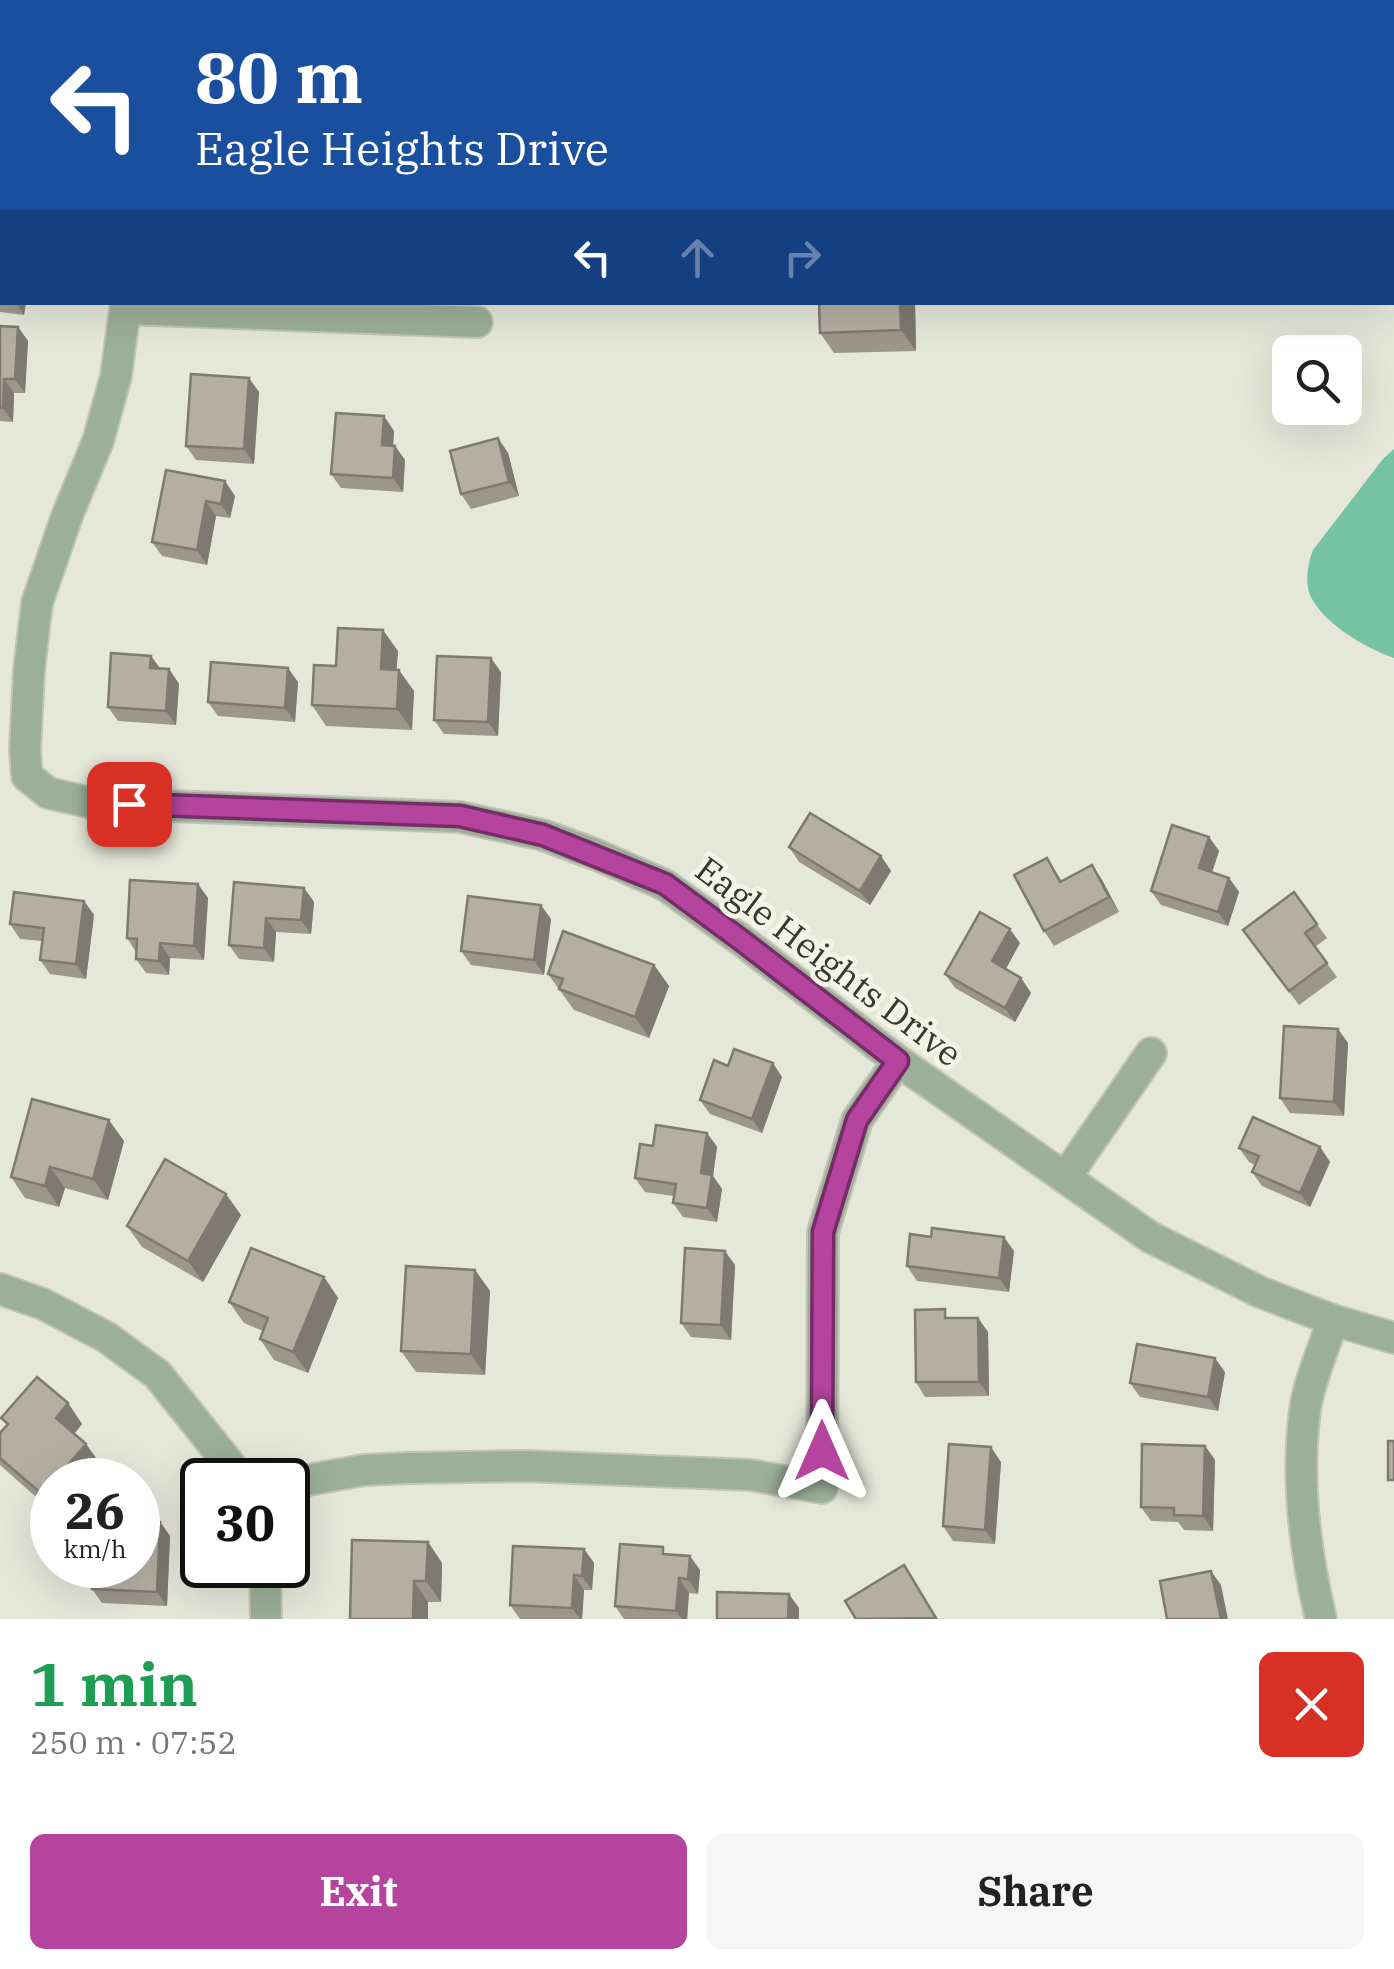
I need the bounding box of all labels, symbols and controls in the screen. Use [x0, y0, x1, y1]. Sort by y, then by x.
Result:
text: 80 m [195, 31, 363, 122]
icon: left [30, 40, 160, 170]
text: Eagle Heights Drive [195, 119, 609, 177]
icon: left [565, 230, 620, 285]
icon: ahead [670, 230, 725, 285]
icon: right [775, 230, 830, 285]
map controls [1272, 335, 1362, 425]
button: search [1272, 335, 1362, 425]
pin [87, 762, 172, 847]
icon: arrive [102, 777, 157, 832]
street label: Eagle Heights Drive [687, 846, 971, 1076]
position arrow [770, 1399, 874, 1503]
speed limit sign: 30 [180, 1458, 310, 1588]
text: 26 [65, 1478, 125, 1543]
text: km/h [63, 1532, 127, 1565]
text: 1 min [30, 1644, 198, 1723]
button: close [1259, 1652, 1364, 1757]
text: 250 m · 07:52 [30, 1721, 237, 1763]
button: Exit [30, 1834, 687, 1949]
button: Share [707, 1834, 1364, 1949]

